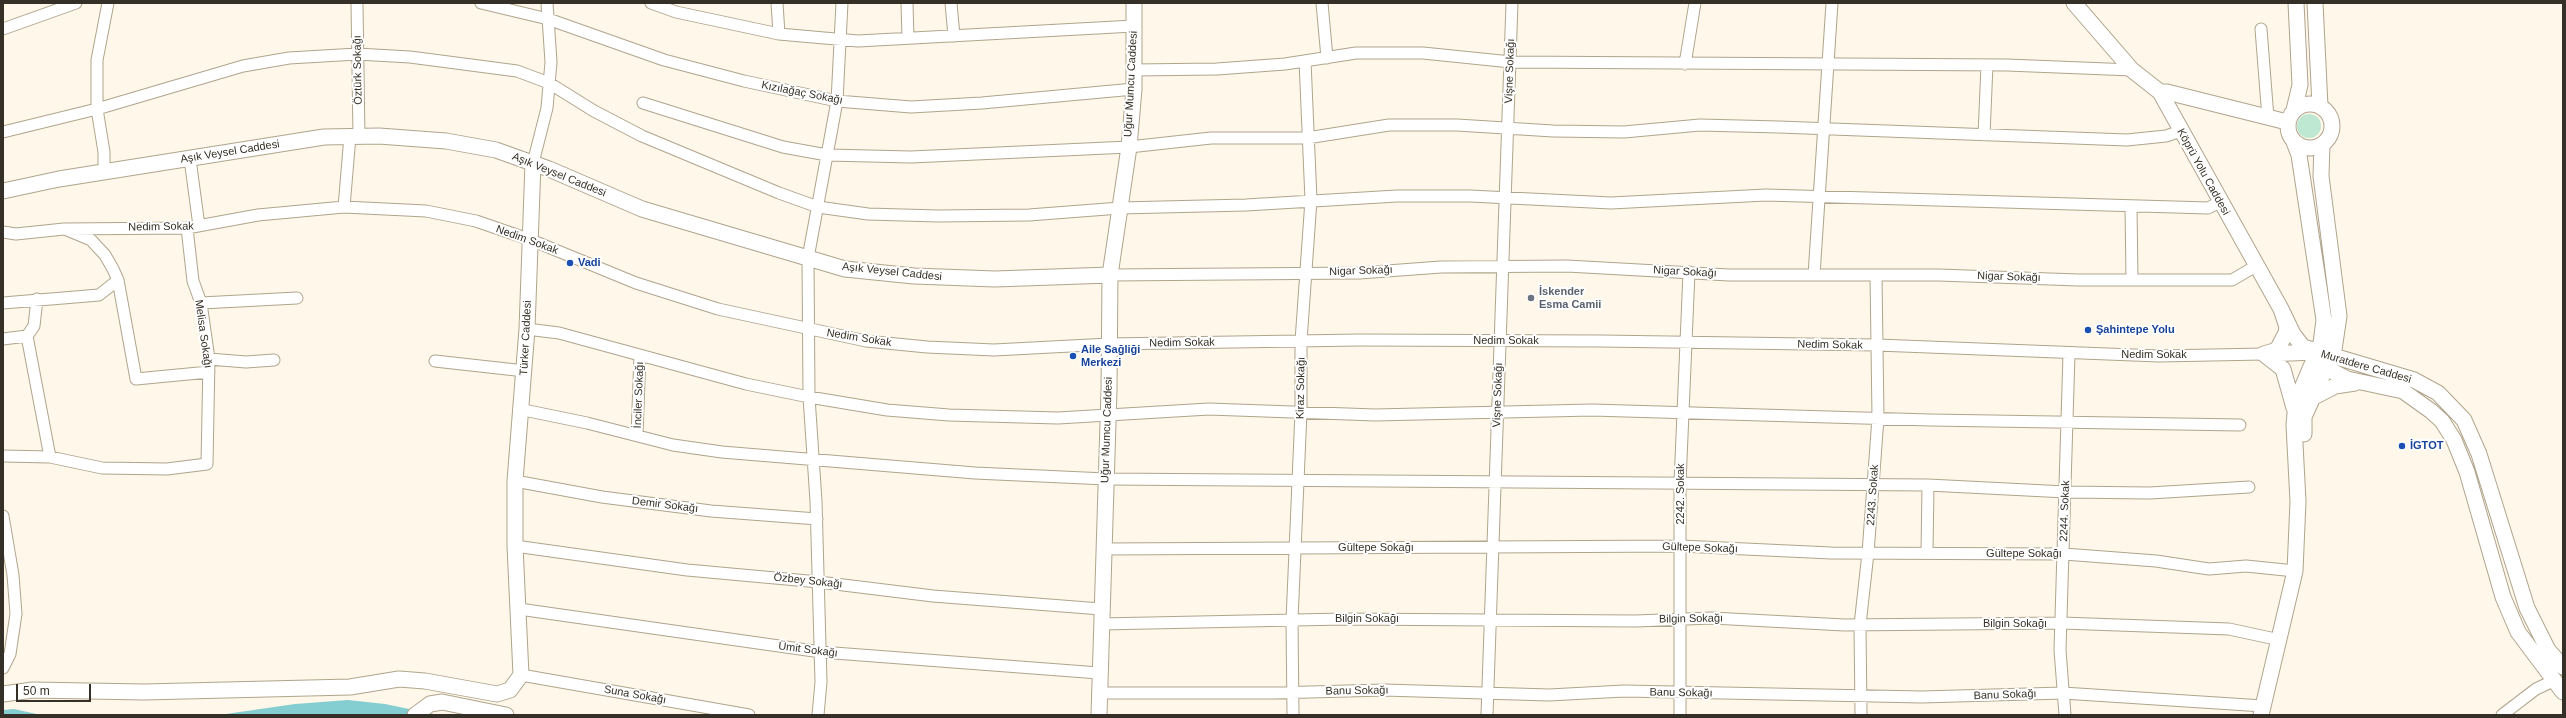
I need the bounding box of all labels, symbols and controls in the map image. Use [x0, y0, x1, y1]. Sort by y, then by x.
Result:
street label: Uğur Mumcu Caddesi [1122, 31, 1140, 137]
street label: Öztürk Sokağı [351, 35, 365, 105]
street label: Vişne Sokağı [1502, 38, 1518, 104]
street label: Kızılağaç Sokağı [760, 79, 844, 107]
street label: Köprü Yolu Caddesi [2174, 126, 2232, 218]
street label: Aşık Veysel Caddesi [179, 138, 281, 166]
street label: Aşık Veysel Caddesi [510, 150, 608, 200]
street label: Nedim Sokak [128, 220, 194, 234]
street label: Nedim Sokak [494, 223, 560, 257]
place label: Vadi [578, 256, 601, 270]
marker: Vadi [565, 258, 575, 268]
street label: Aşık Veysel Caddesi [841, 260, 943, 284]
street label: Nigar Sokağı [1329, 263, 1393, 279]
street label: Nigar Sokağı [1653, 264, 1717, 280]
street label: Nigar Sokağı [1977, 269, 2041, 285]
place label: İskender Esma Camii [1539, 285, 1601, 311]
marker: İskender Esma Camii [1526, 293, 1536, 303]
street label: Melisa Sokağı [192, 299, 214, 369]
street label: Türker Caddesi [517, 300, 535, 376]
place label: Şahintepe Yolu [2096, 323, 2175, 337]
marker: Şahintepe Yolu [2083, 325, 2093, 335]
street label: Nedim Sokak [826, 326, 892, 350]
street label: Nedim Sokak [1473, 334, 1539, 348]
street label: Nedim Sokak [1149, 336, 1215, 350]
street label: Nedim Sokak [1797, 338, 1863, 352]
place label: Aile Sağliği Merkezi [1081, 343, 1140, 369]
street label: Nedim Sokak [2121, 348, 2187, 362]
street label: Muratdere Caddesi [2319, 348, 2413, 386]
marker: Aile Sağliği Merkezi [1068, 351, 1078, 361]
street label: Kiraz Sokağı [1294, 357, 1308, 419]
street label: İnciler Sokağı [631, 361, 647, 429]
street label: Vişne Sokağı [1490, 362, 1506, 428]
street label: Uğur Mumcu Caddesi [1099, 377, 1115, 483]
place label: İGTOT [2410, 439, 2443, 453]
marker: İGTOT [2397, 441, 2407, 451]
street label: 2242. Sokak [1674, 463, 1688, 525]
street label: 2243. Sokak [1864, 464, 1882, 526]
street label: 2244. Sokak [2057, 480, 2073, 542]
street label: Demir Sokağı [631, 494, 699, 516]
street label: Gültepe Sokağı [1662, 540, 1738, 556]
street label: Gültepe Sokağı [1338, 541, 1414, 555]
street label: Gültepe Sokağı [1986, 547, 2062, 561]
street label: Özbey Sokağı [773, 571, 843, 591]
street label: Bilgin Sokağı [1335, 612, 1399, 626]
street label: Bilgin Sokağı [1659, 612, 1723, 626]
street label: Bilgin Sokağı [1983, 617, 2047, 631]
street label: Ümit Sokağı [777, 640, 839, 660]
scale bar [18, 676, 93, 702]
street label: Suna Sokağı [603, 683, 667, 707]
text: 50 m [23, 684, 50, 698]
street label: Banu Sokağı [1325, 684, 1389, 698]
street label: Banu Sokağı [1649, 686, 1713, 700]
street label: Banu Sokağı [1973, 687, 2037, 703]

